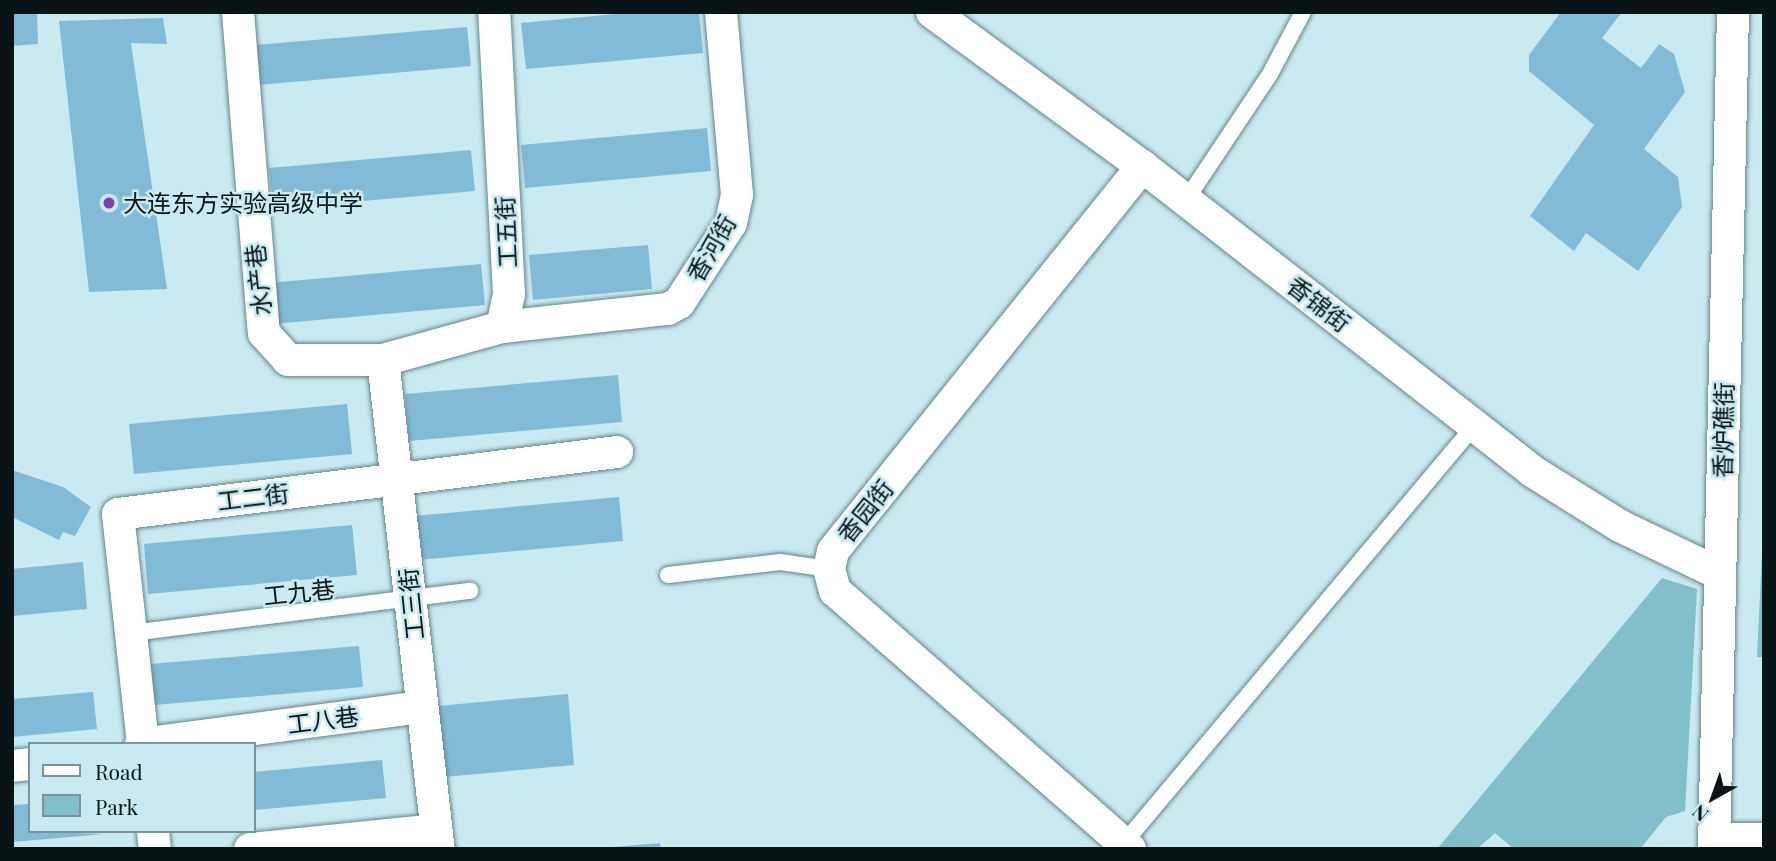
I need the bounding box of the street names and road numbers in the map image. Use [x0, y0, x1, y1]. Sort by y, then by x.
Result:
street label: 工五街 [490, 195, 522, 269]
street label: 香河街 [681, 210, 741, 286]
street label: 水产巷 [240, 243, 276, 317]
street label: 香锦街 [1282, 270, 1356, 338]
street label: 香炉礁街 [1708, 382, 1738, 478]
street label: 香园街 [831, 474, 899, 548]
street label: 工二街 [216, 478, 290, 516]
street label: 工三街 [393, 567, 429, 641]
street label: 工九巷 [262, 574, 336, 610]
street label: 工八巷 [286, 701, 360, 739]

